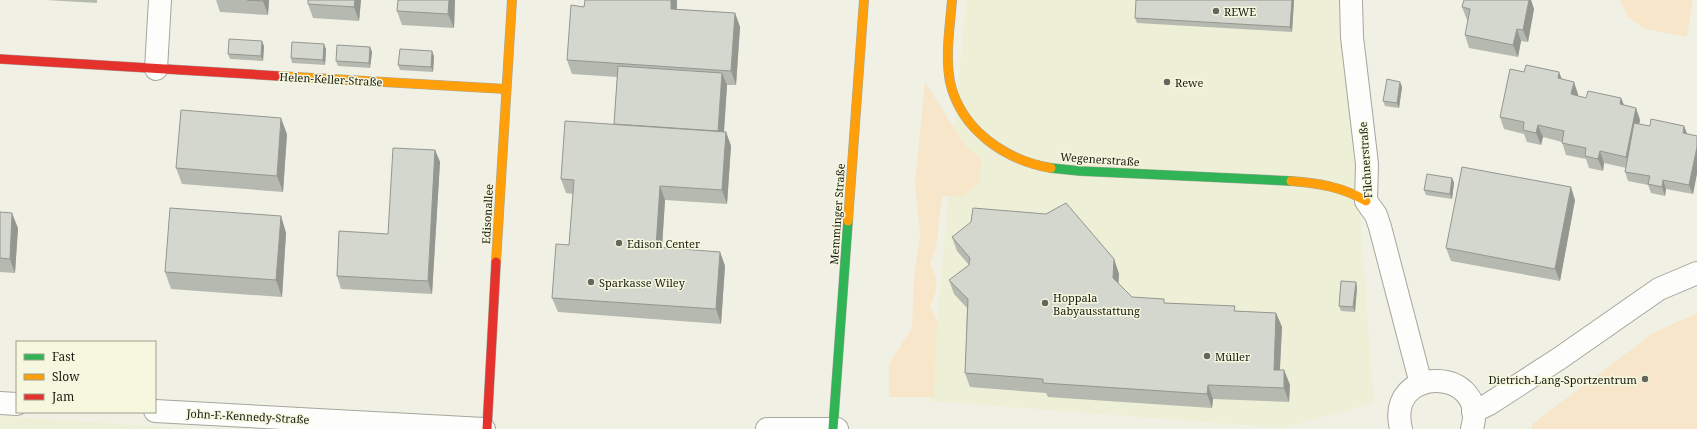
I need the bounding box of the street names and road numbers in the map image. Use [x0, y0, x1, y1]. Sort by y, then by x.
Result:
street label: Helen-Keller-Straße [279, 69, 383, 89]
street label: Filchnerstraße [1355, 121, 1375, 199]
street label: Wegenerstraße [1060, 149, 1140, 169]
street label: Memminger Straße [826, 163, 848, 265]
street label: Edisonallee [478, 183, 496, 245]
street label: John-F.-Kennedy-Straße [185, 405, 310, 427]

